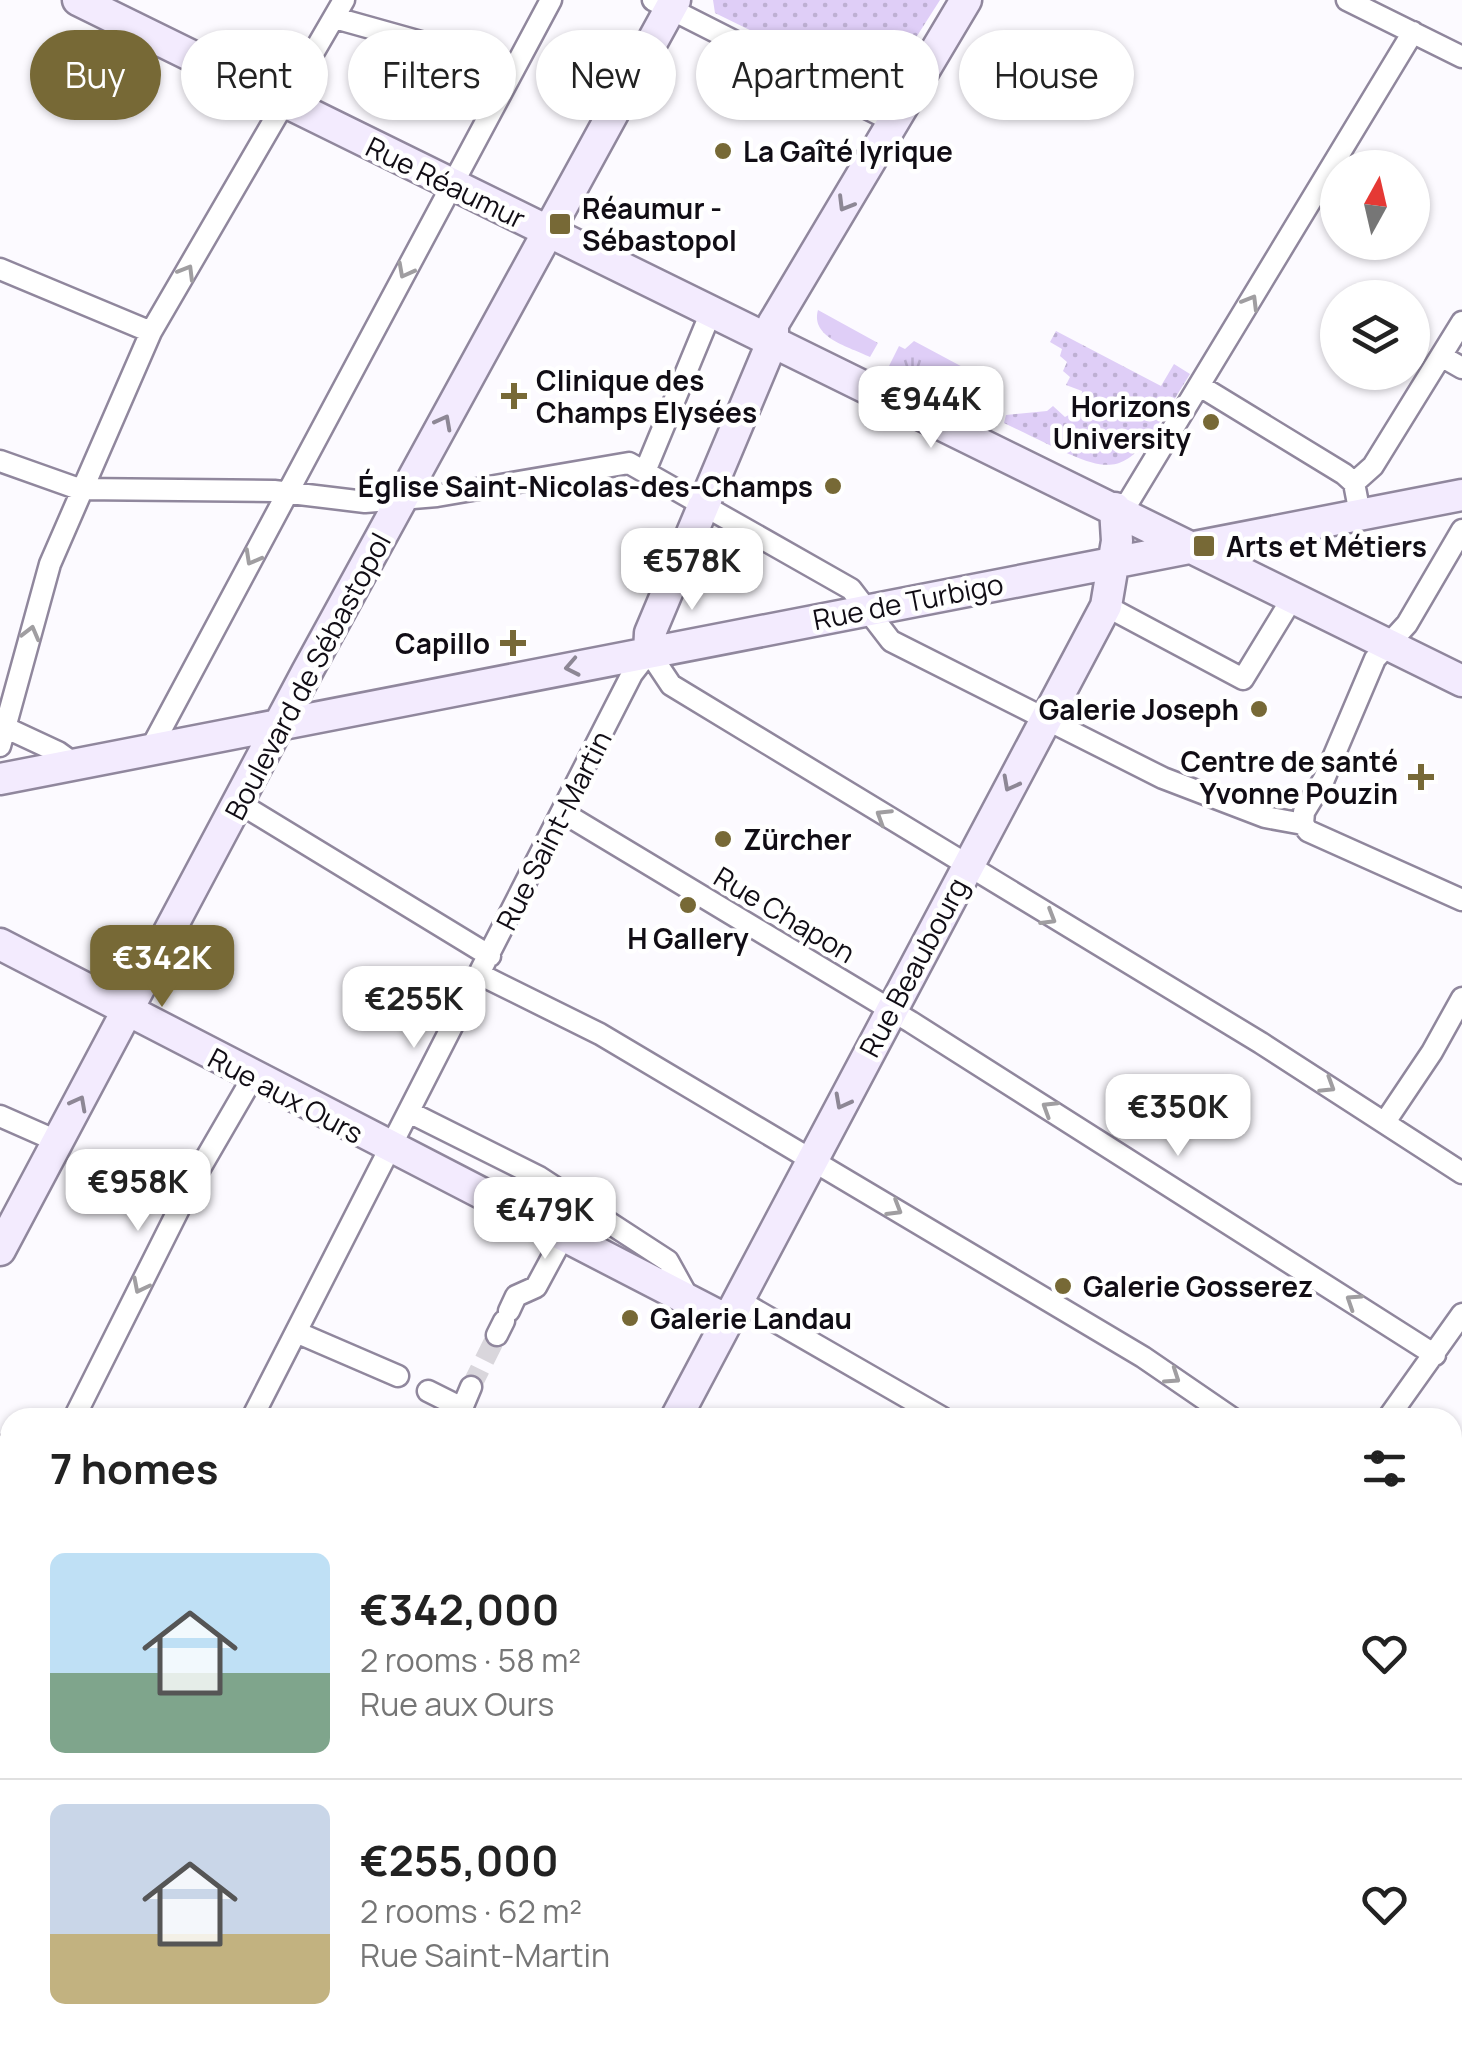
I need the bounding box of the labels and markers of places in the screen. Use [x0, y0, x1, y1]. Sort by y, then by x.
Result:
place label: La Gaîté lyrique [743, 132, 953, 170]
marker: La Gaîté lyrique [712, 140, 734, 162]
place label: Réaumur - Sébastopol [582, 189, 737, 259]
marker: Réaumur - Sébastopol [547, 211, 573, 237]
place label: Clinique des Champs Elysées [536, 361, 757, 431]
pin: €944K [861, 366, 1001, 451]
marker: Clinique des Champs Elysées [501, 383, 527, 409]
place label: Horizons University [1053, 387, 1191, 457]
marker: Horizons University [1200, 411, 1222, 433]
place label: Église Saint-Nicolas-des-Champs [358, 467, 813, 505]
marker: Église Saint-Nicolas-des-Champs [822, 475, 844, 497]
place label: Arts et Métiers [1226, 527, 1427, 565]
pin: €578K [622, 528, 762, 613]
marker: Arts et Métiers [1191, 533, 1217, 559]
place label: Capillo [395, 624, 490, 662]
marker: Capillo [500, 630, 526, 656]
place label: Galerie Joseph [1039, 690, 1239, 728]
marker: Galerie Joseph [1248, 698, 1270, 720]
place label: Centre de santé Yvonne Pouzin [1180, 742, 1398, 812]
marker: Centre de santé Yvonne Pouzin [1408, 764, 1434, 790]
place label: Zürcher [743, 820, 852, 858]
marker: Zürcher [712, 828, 734, 850]
marker: H Gallery [677, 894, 699, 916]
place label: H Gallery [627, 919, 749, 957]
pin: €342K [92, 925, 232, 1010]
pin: €255K [344, 966, 484, 1051]
pin: €350K [1108, 1074, 1248, 1159]
pin: €958K [68, 1149, 208, 1234]
pin: €479K [475, 1177, 615, 1262]
place label: Galerie Gosserez [1083, 1267, 1313, 1305]
marker: Galerie Gosserez [1052, 1275, 1074, 1297]
place label: Galerie Landau [650, 1299, 852, 1337]
marker: Galerie Landau [619, 1307, 641, 1329]

